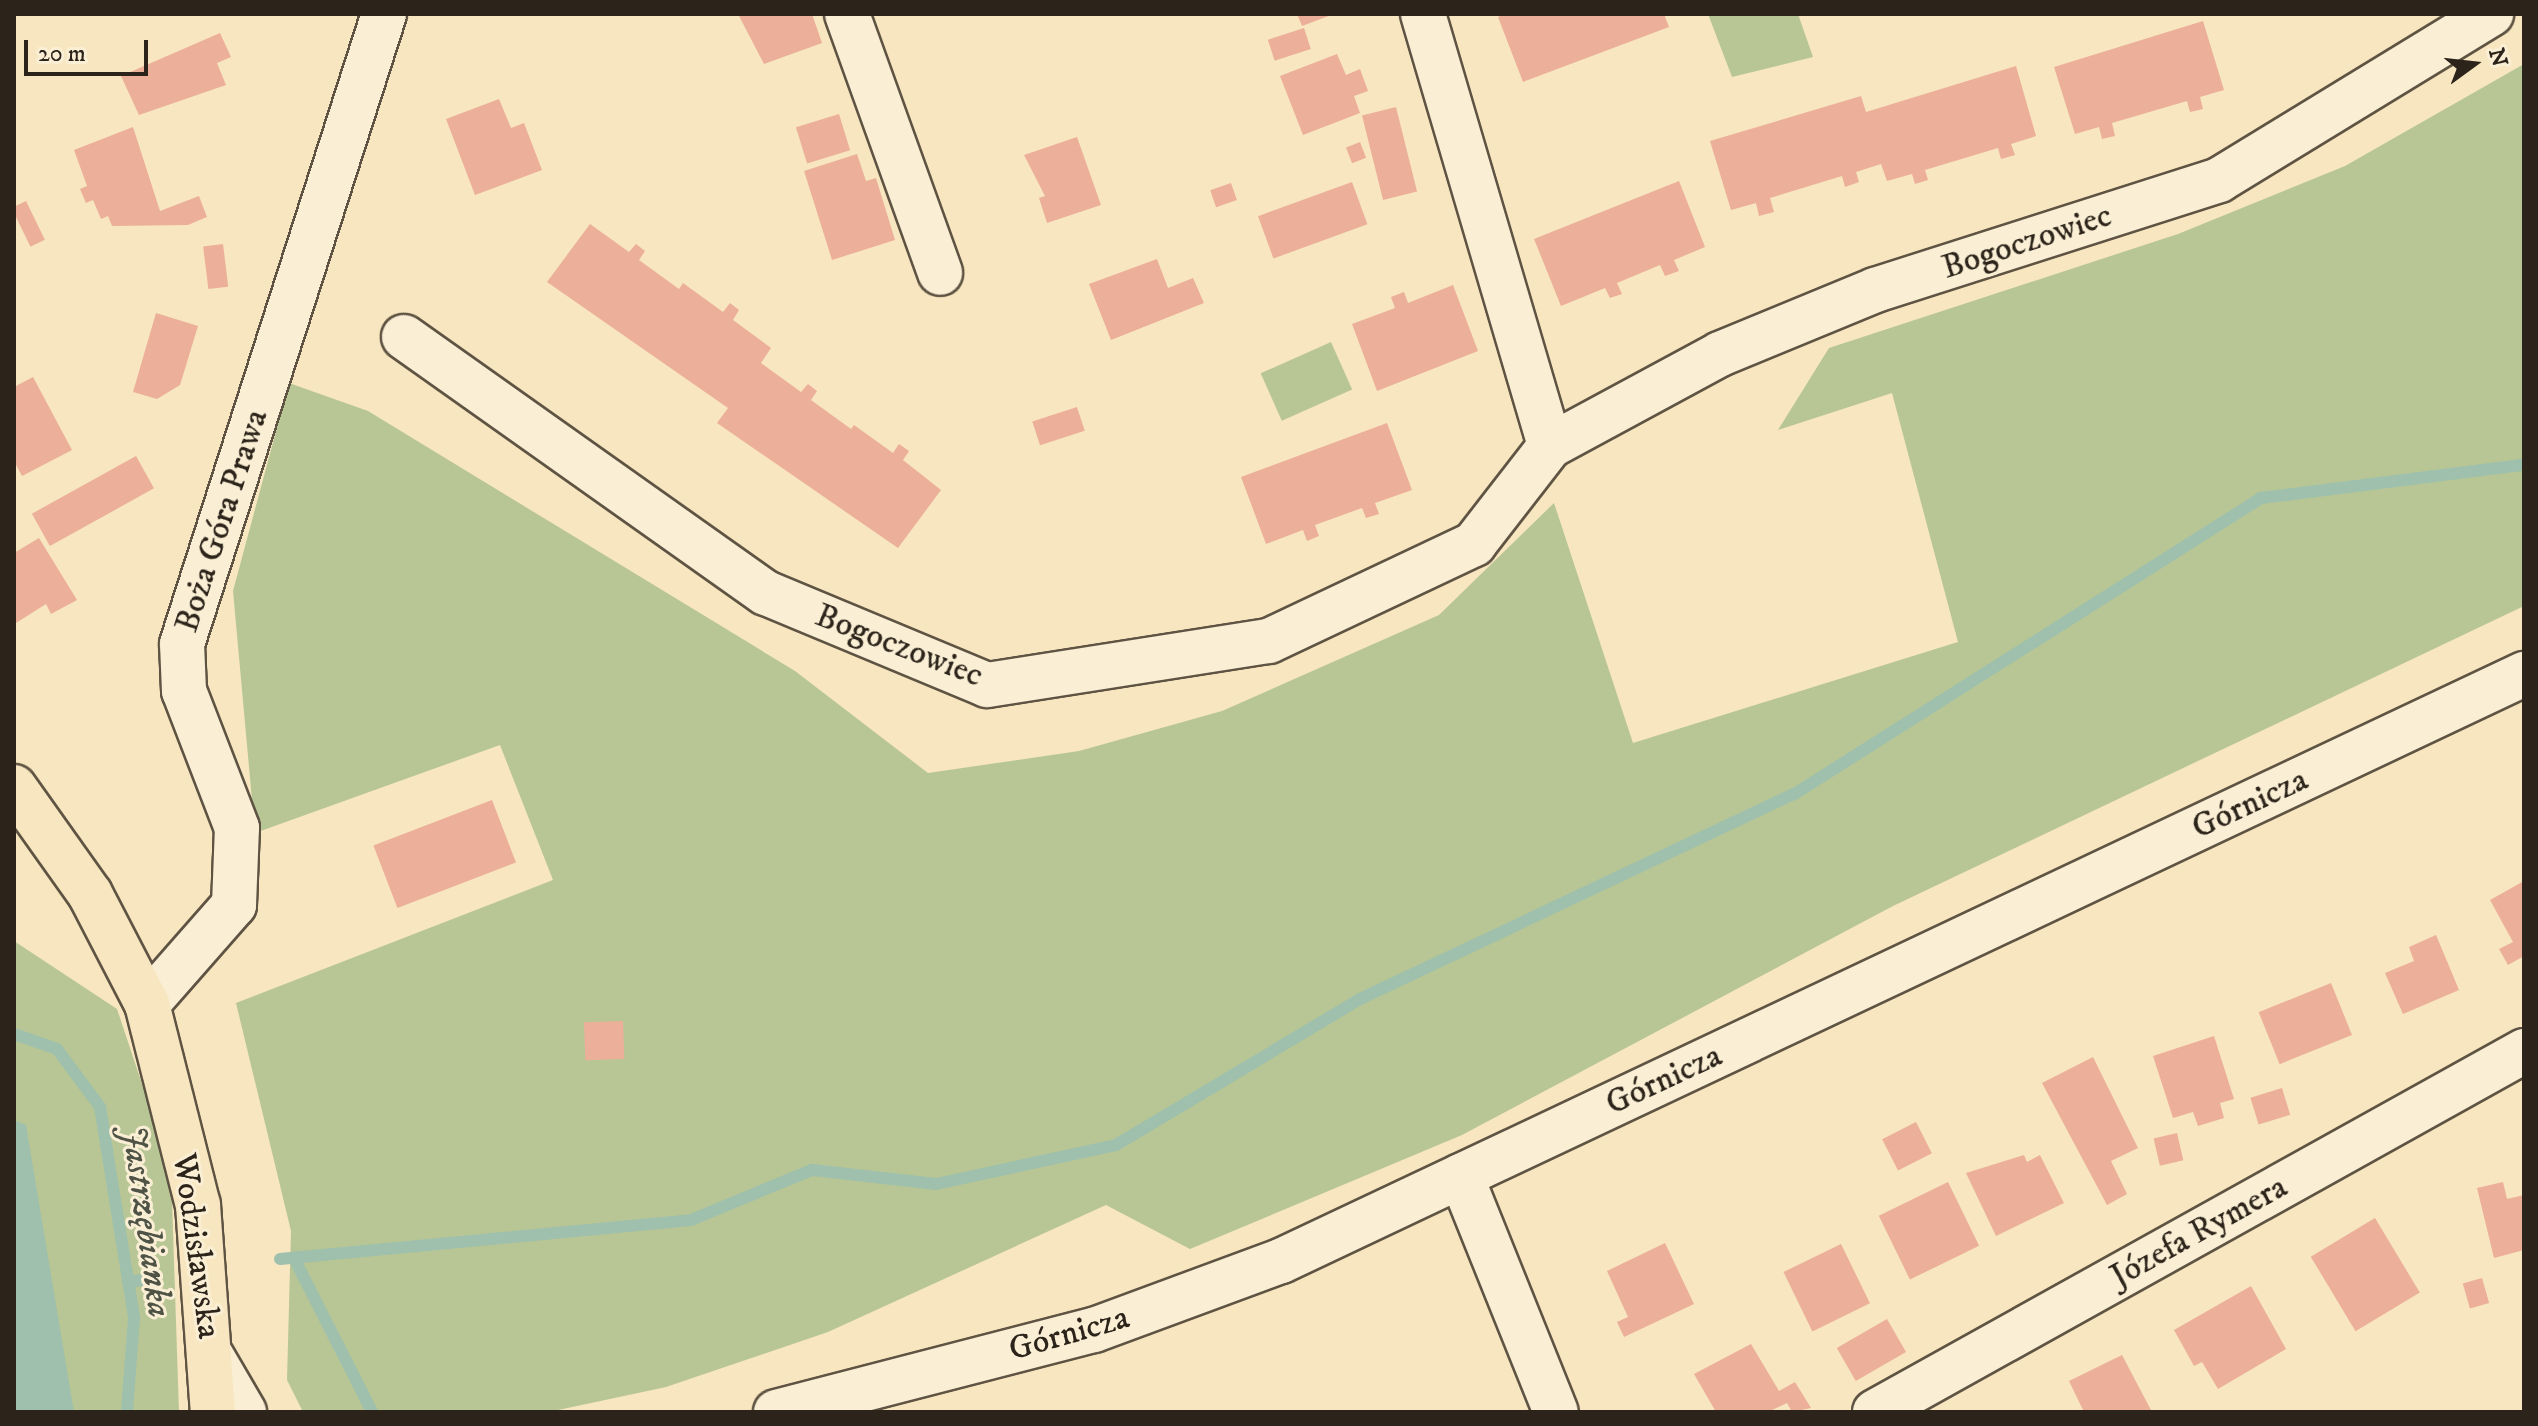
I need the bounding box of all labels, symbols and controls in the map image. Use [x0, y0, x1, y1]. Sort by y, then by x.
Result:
scale bar [28, 24, 152, 74]
north arrow [2434, 24, 2514, 104]
text: 20 m [38, 39, 86, 69]
text: N [2482, 45, 2513, 70]
street label: Bogoczowiec [1937, 195, 2117, 289]
street label: Boża Góra Prawa [167, 404, 277, 638]
street label: Bogoczowiec [809, 595, 989, 697]
street label: Górnicza [2186, 759, 2314, 849]
street label: Górnicza [1600, 1035, 1728, 1125]
water label: Jastrzębianka [111, 1122, 181, 1320]
street label: Wodzisławska [163, 1151, 229, 1341]
street label: Józefa Rymera [2104, 1167, 2294, 1297]
street label: Górnicza [1004, 1297, 1134, 1371]

